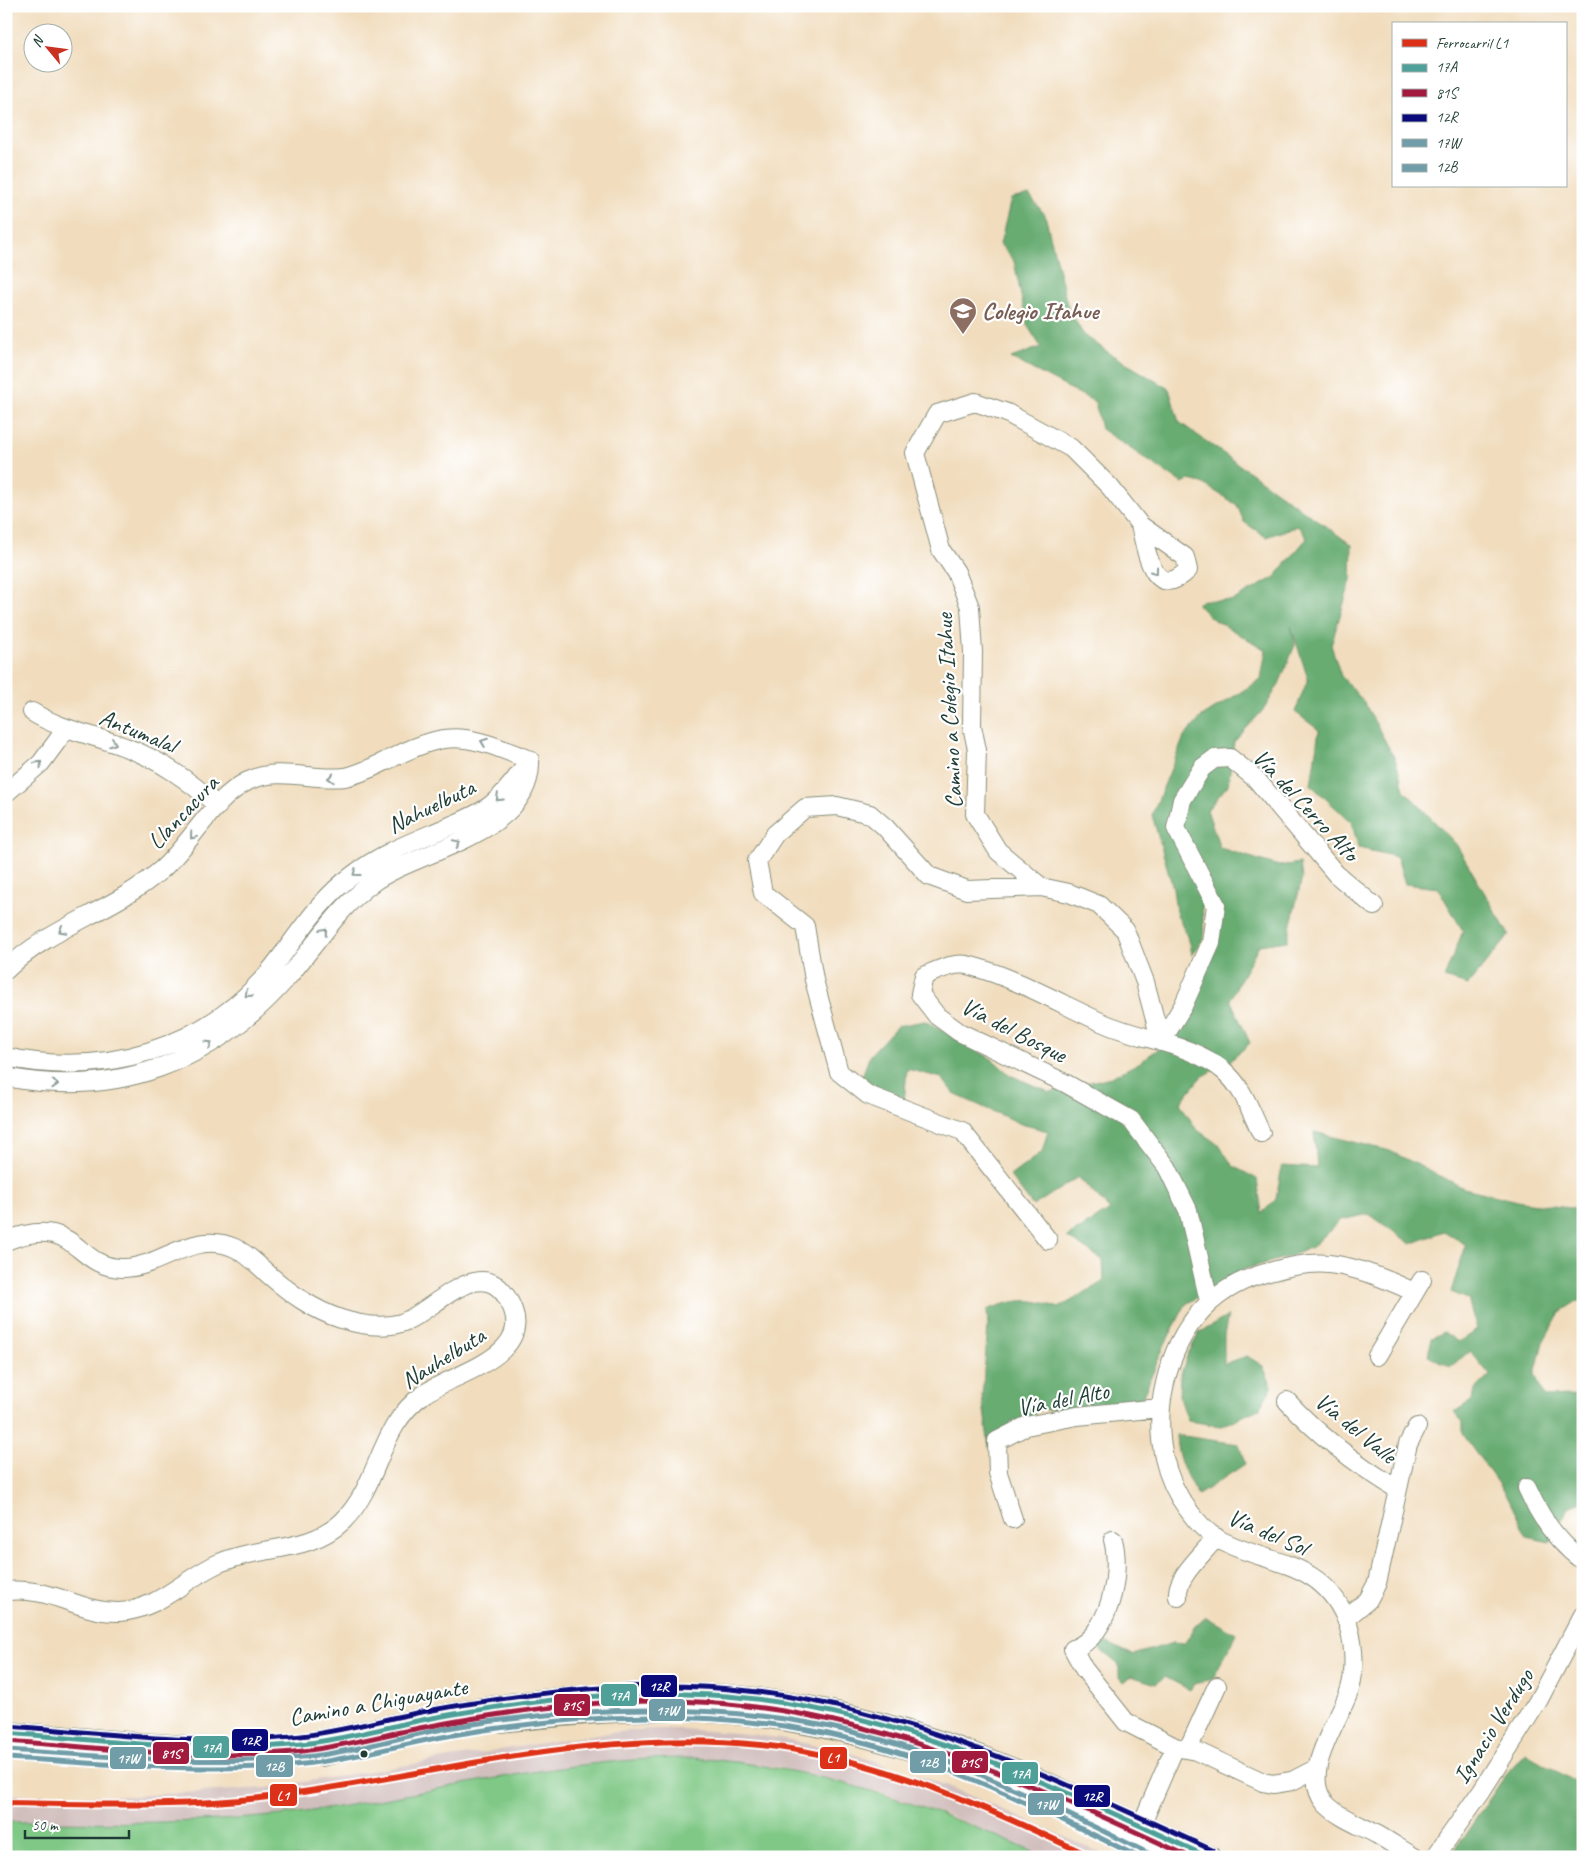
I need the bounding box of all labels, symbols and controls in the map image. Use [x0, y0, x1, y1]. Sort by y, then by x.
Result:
north arrow [22, 22, 72, 72]
legend [1392, 22, 1566, 188]
text: N [28, 32, 48, 50]
text: Ferrocarril L1 [1436, 34, 1509, 53]
text: 17A [1436, 58, 1459, 77]
text: 81S [1436, 84, 1460, 103]
text: 12R [1436, 108, 1460, 127]
text: 17W [1436, 134, 1464, 153]
text: 12B [1436, 158, 1459, 177]
school or university icon: Colegio Itahue [948, 296, 978, 335]
place label: Colegio Itahue [982, 296, 1100, 326]
one-way arrow [1149, 565, 1158, 575]
street label: Camino a Colegio Itahue [929, 611, 969, 809]
street label: Antumalal [95, 702, 185, 761]
one-way arrow [108, 737, 117, 747]
one-way arrow [480, 738, 489, 749]
street label: Vía del Cerro Alto [1246, 743, 1367, 869]
one-way arrow [33, 761, 42, 770]
street label: Llancacura [141, 767, 226, 855]
street label: Nahuelbuta [382, 771, 481, 840]
one-way arrow [326, 772, 334, 783]
one-way arrow [495, 792, 504, 801]
one-way arrow [190, 830, 198, 839]
one-way arrow [452, 839, 461, 849]
one-way arrow [352, 867, 361, 876]
one-way arrow [58, 924, 67, 934]
one-way arrow [318, 927, 327, 936]
one-way arrow [245, 988, 254, 997]
street label: Vía del Bosque [956, 991, 1074, 1070]
one-way arrow [204, 1041, 213, 1051]
one-way arrow [51, 1078, 59, 1089]
street label: Nauhelbuta [395, 1320, 492, 1396]
street label: Vía del Alto [1015, 1375, 1113, 1423]
street label: Vía del Valle [1309, 1386, 1405, 1471]
street label: Vía del Sol [1224, 1502, 1316, 1564]
street label: Ignacio Verdugo [1446, 1662, 1541, 1789]
street label: Camino a Chiguayante [287, 1671, 471, 1732]
line badge: 12R [640, 1674, 678, 1698]
text: 12R [649, 1678, 671, 1695]
line badge: 17A [600, 1683, 638, 1707]
text: 17A [609, 1687, 630, 1704]
line badge: 81S [553, 1693, 591, 1717]
text: 81S [562, 1697, 585, 1714]
line badge: 17W [648, 1698, 686, 1722]
text: 17W [656, 1702, 681, 1719]
line badge: 12R [231, 1728, 269, 1752]
text: 12R [240, 1732, 262, 1749]
line badge: 17A [192, 1735, 230, 1759]
text: 17A [201, 1739, 222, 1756]
line badge: 81S [152, 1741, 190, 1765]
text: 81S [161, 1745, 184, 1762]
line badge: 17W [109, 1746, 147, 1770]
line badge: L1 [819, 1746, 848, 1770]
unlabelled marker [359, 1749, 369, 1759]
text: L1 [827, 1749, 841, 1766]
text: 17W [117, 1750, 142, 1767]
line badge: 12B [909, 1750, 947, 1774]
line badge: 81S [951, 1750, 989, 1774]
line badge: 12B [255, 1754, 294, 1778]
text: 12B [918, 1754, 940, 1771]
text: 81S [960, 1754, 983, 1771]
text: 12B [264, 1758, 286, 1775]
line badge: 17A [1001, 1761, 1039, 1785]
text: 17A [1010, 1765, 1031, 1782]
line badge: L1 [269, 1783, 298, 1807]
line badge: 12R [1073, 1784, 1111, 1808]
text: L1 [277, 1787, 291, 1804]
text: 12R [1082, 1788, 1104, 1805]
line badge: 17W [1027, 1792, 1065, 1816]
text: 17W [1035, 1796, 1060, 1813]
scale bar [25, 1808, 129, 1840]
text: 50 m [32, 1816, 59, 1835]

